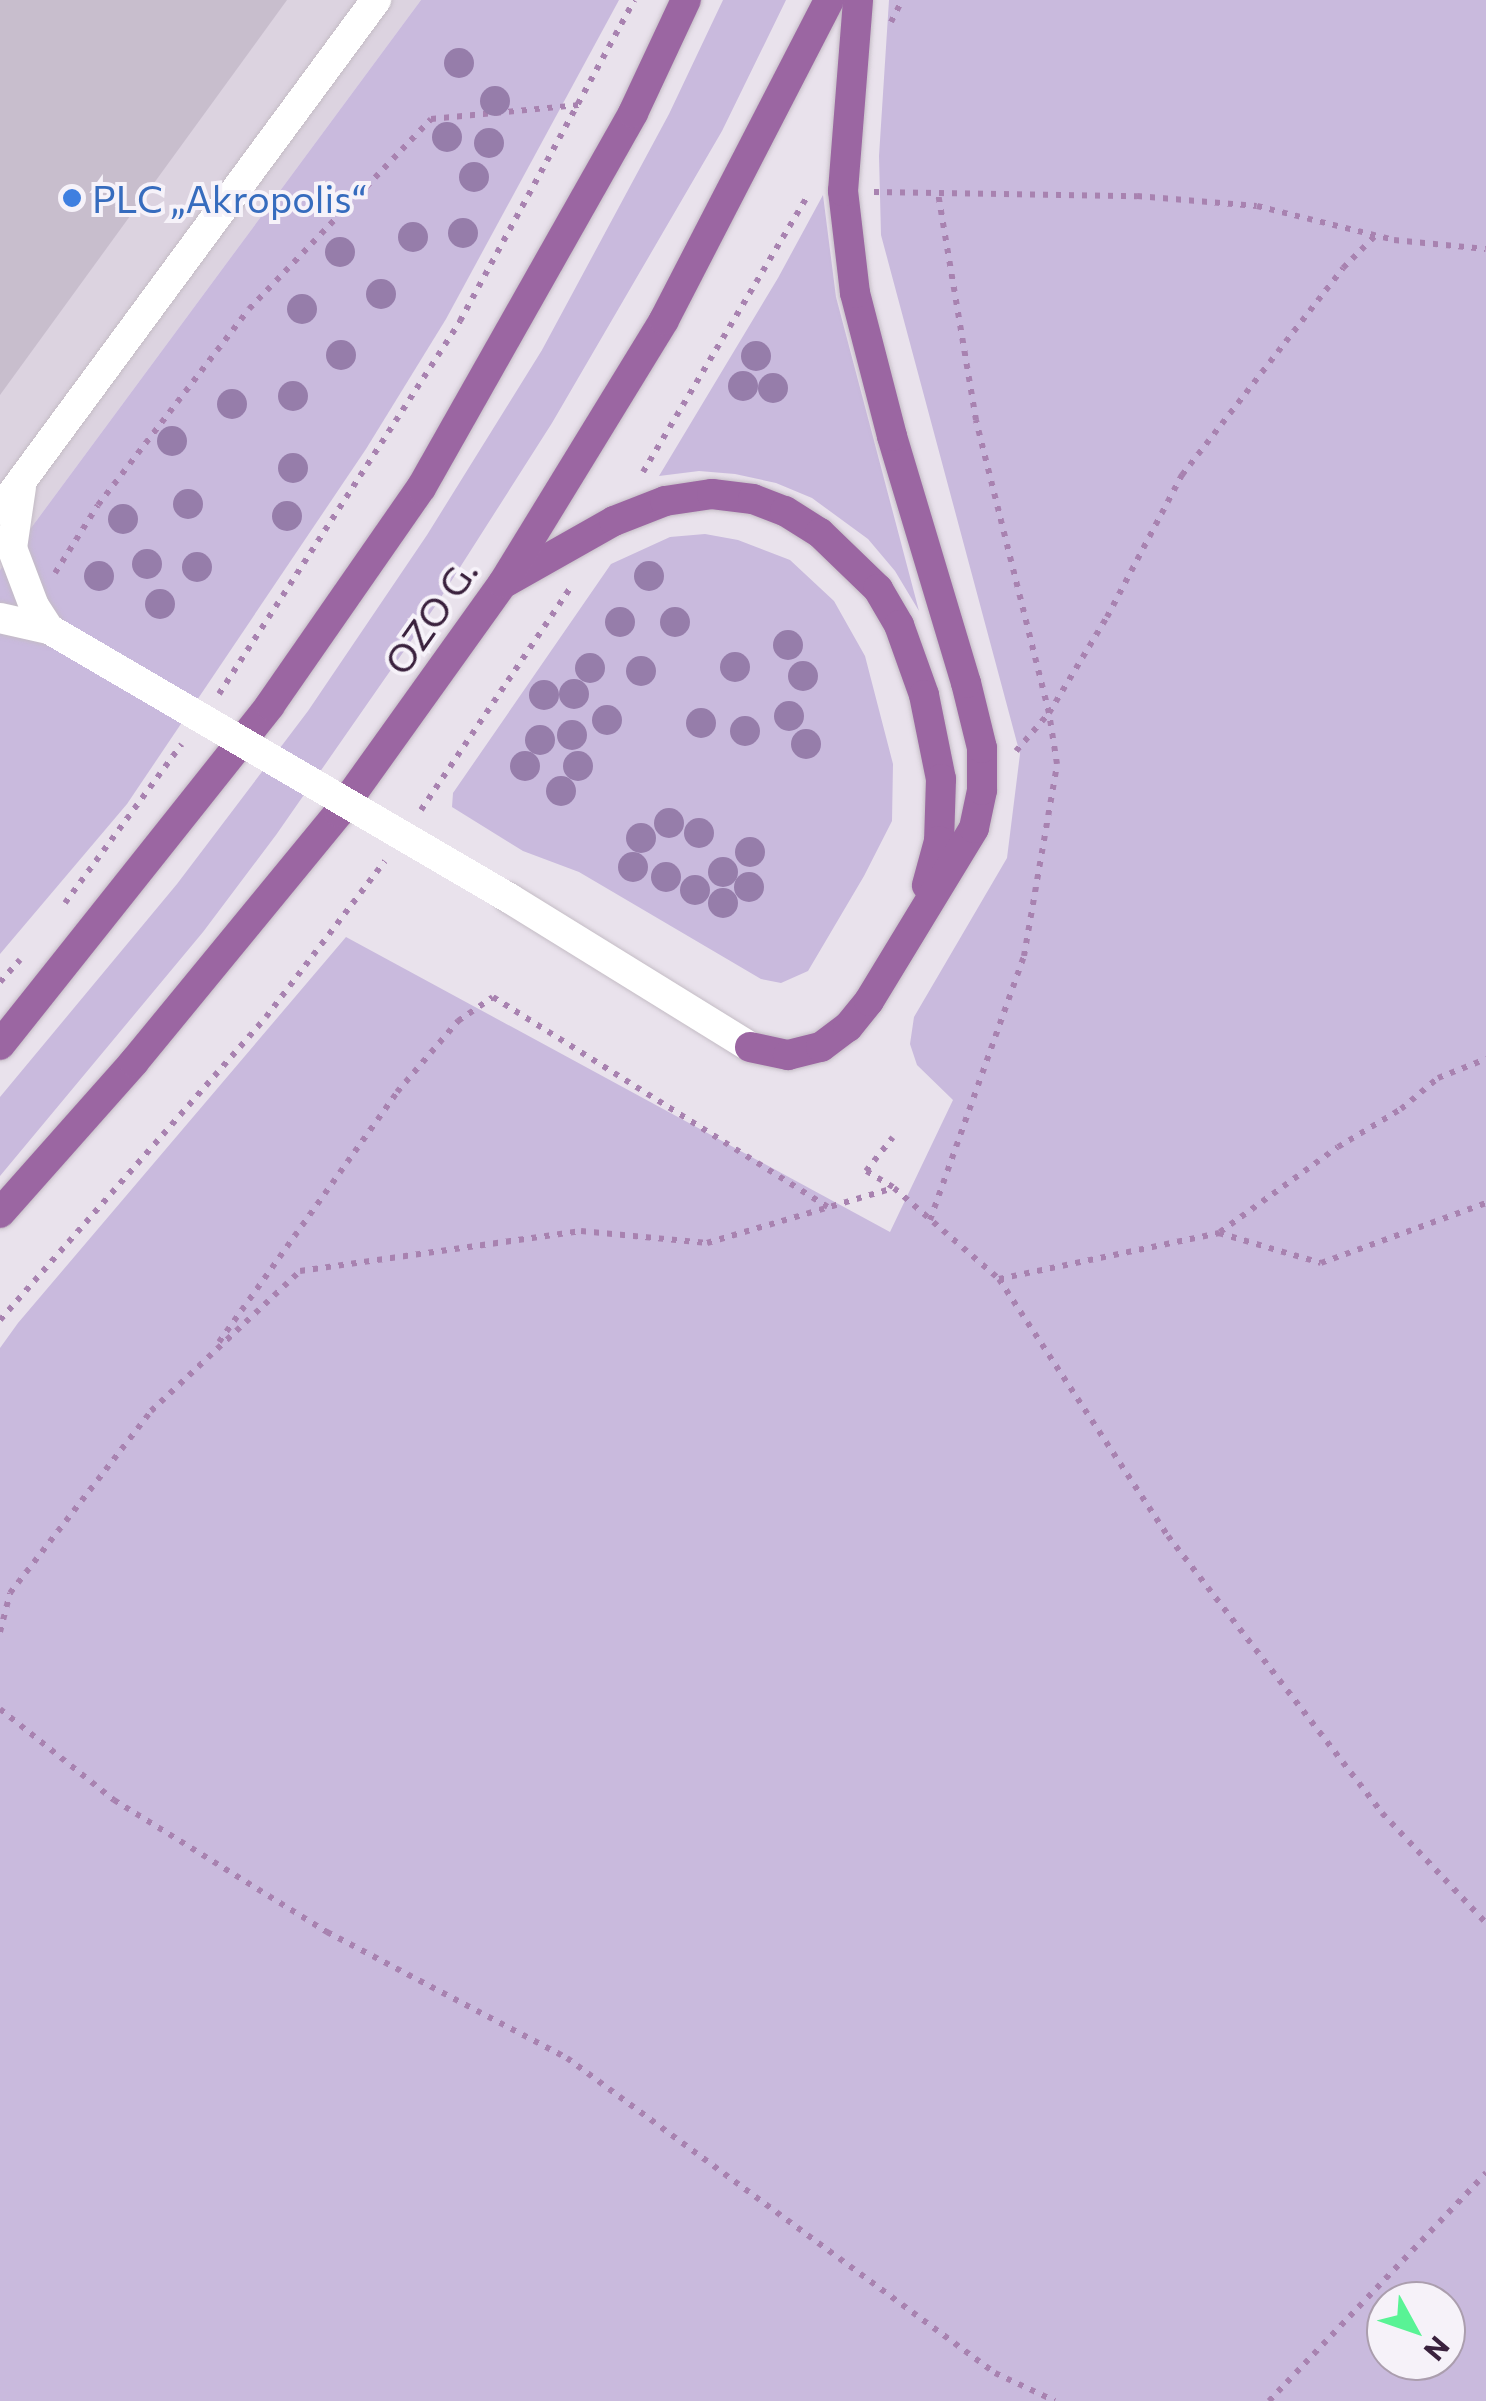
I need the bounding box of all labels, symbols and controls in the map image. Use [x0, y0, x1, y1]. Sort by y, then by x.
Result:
place label: PLC „Akropolis“ [92, 175, 367, 221]
marker: PLC „Akropolis“ [61, 187, 83, 209]
street label: OZO G. [374, 549, 486, 683]
north arrow [1366, 2281, 1466, 2381]
text: N [1418, 2330, 1457, 2368]

